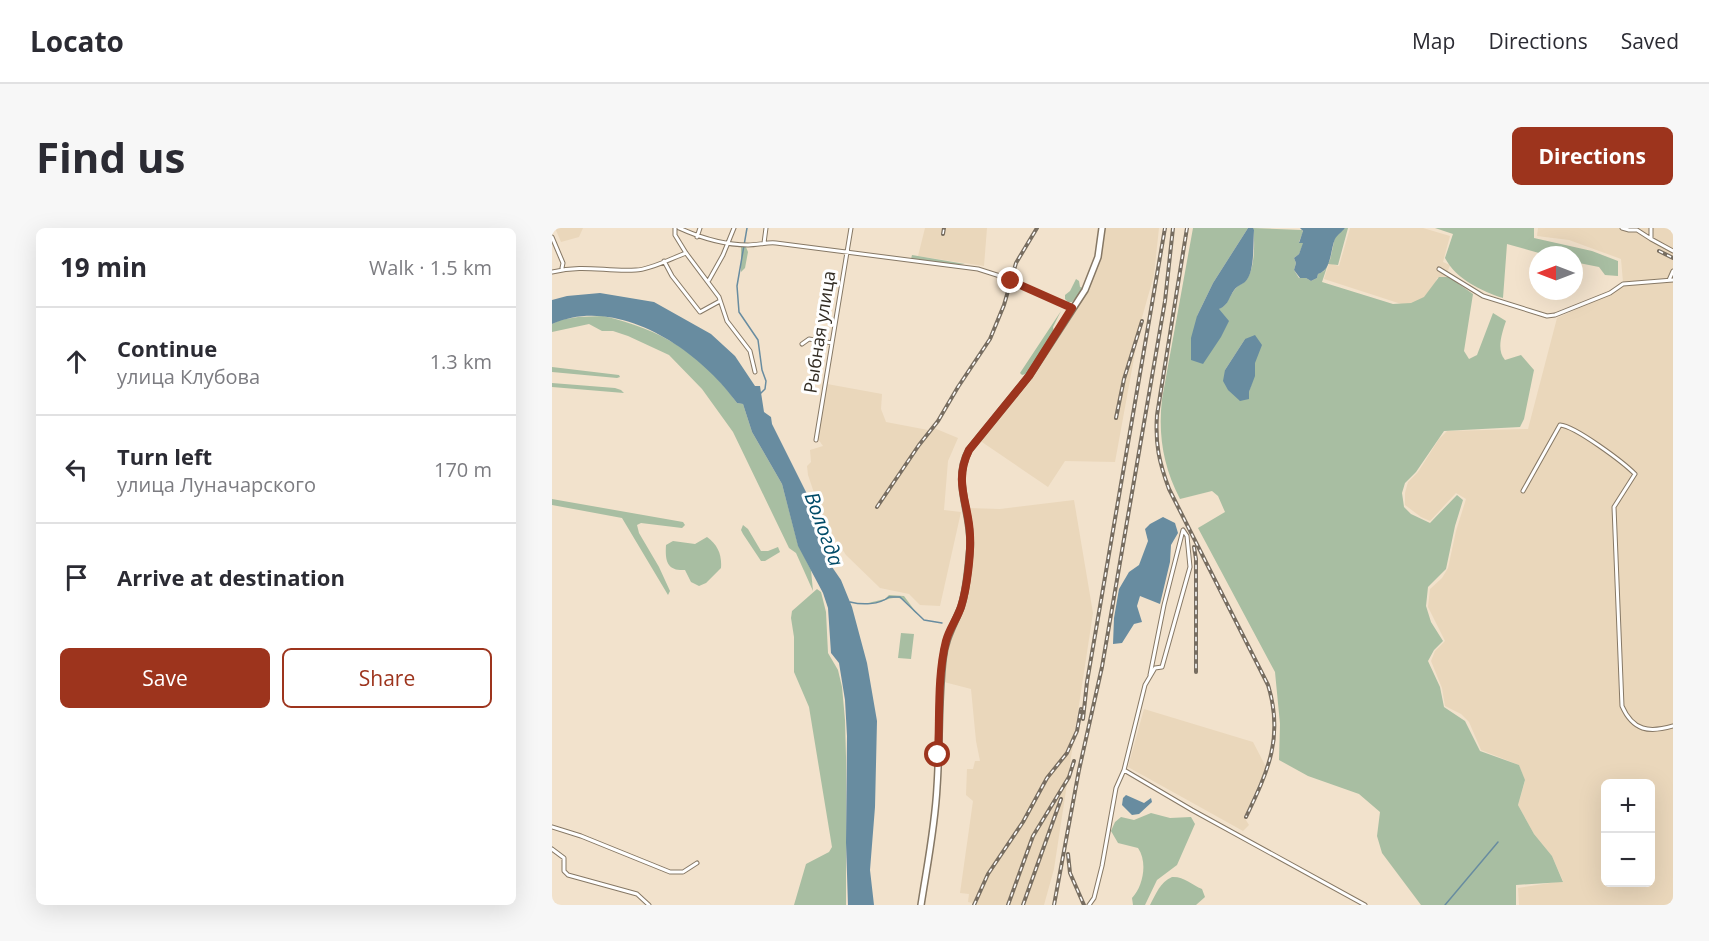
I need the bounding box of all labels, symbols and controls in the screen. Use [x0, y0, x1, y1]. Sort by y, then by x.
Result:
text: Locato [30, 22, 124, 60]
text: Map [1412, 27, 1455, 55]
text: Directions [1488, 27, 1588, 55]
text: Saved [1621, 27, 1679, 55]
button: Directions [1512, 127, 1673, 185]
text: Find us [36, 128, 185, 185]
north arrow [1529, 246, 1583, 300]
text: 19 min [60, 249, 147, 285]
text: Walk · 1.5 km [369, 254, 492, 281]
route end [997, 267, 1023, 293]
street label: Рыбная улица [798, 269, 841, 395]
text: Continue [117, 333, 217, 363]
icon: ahead [60, 345, 93, 378]
text: 1.3 km [430, 348, 492, 375]
text: улица Клубова [117, 363, 260, 390]
text: Turn left [117, 441, 212, 471]
icon: left [60, 453, 93, 486]
text: 170 m [434, 456, 492, 483]
text: улица Луначарского [117, 471, 316, 498]
water label: Вологда [799, 488, 850, 570]
icon: arrive [60, 561, 93, 594]
text: Arrive at destination [117, 562, 345, 592]
button: Save [60, 648, 270, 708]
button: Share [282, 648, 492, 708]
route start [924, 741, 950, 767]
map controls [1601, 779, 1655, 887]
button: + [1601, 779, 1655, 833]
button: − [1601, 833, 1655, 887]

